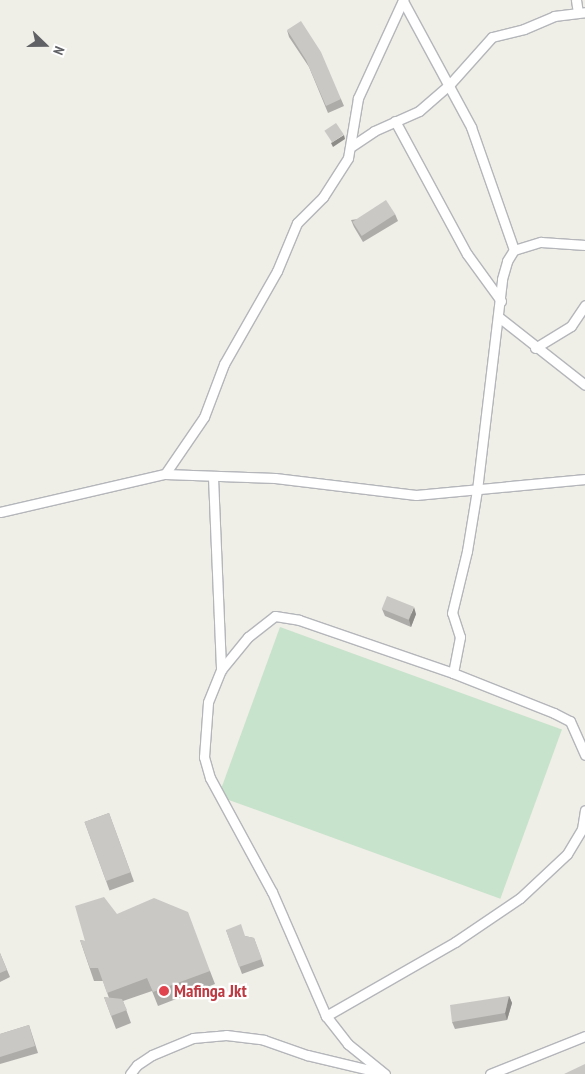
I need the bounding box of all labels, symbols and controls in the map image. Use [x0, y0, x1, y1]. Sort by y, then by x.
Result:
north arrow [20, 20, 70, 70]
text: N [49, 44, 69, 57]
place label: Mafinga Jkt [174, 980, 247, 1002]
marker: Mafinga Jkt [158, 985, 170, 997]

